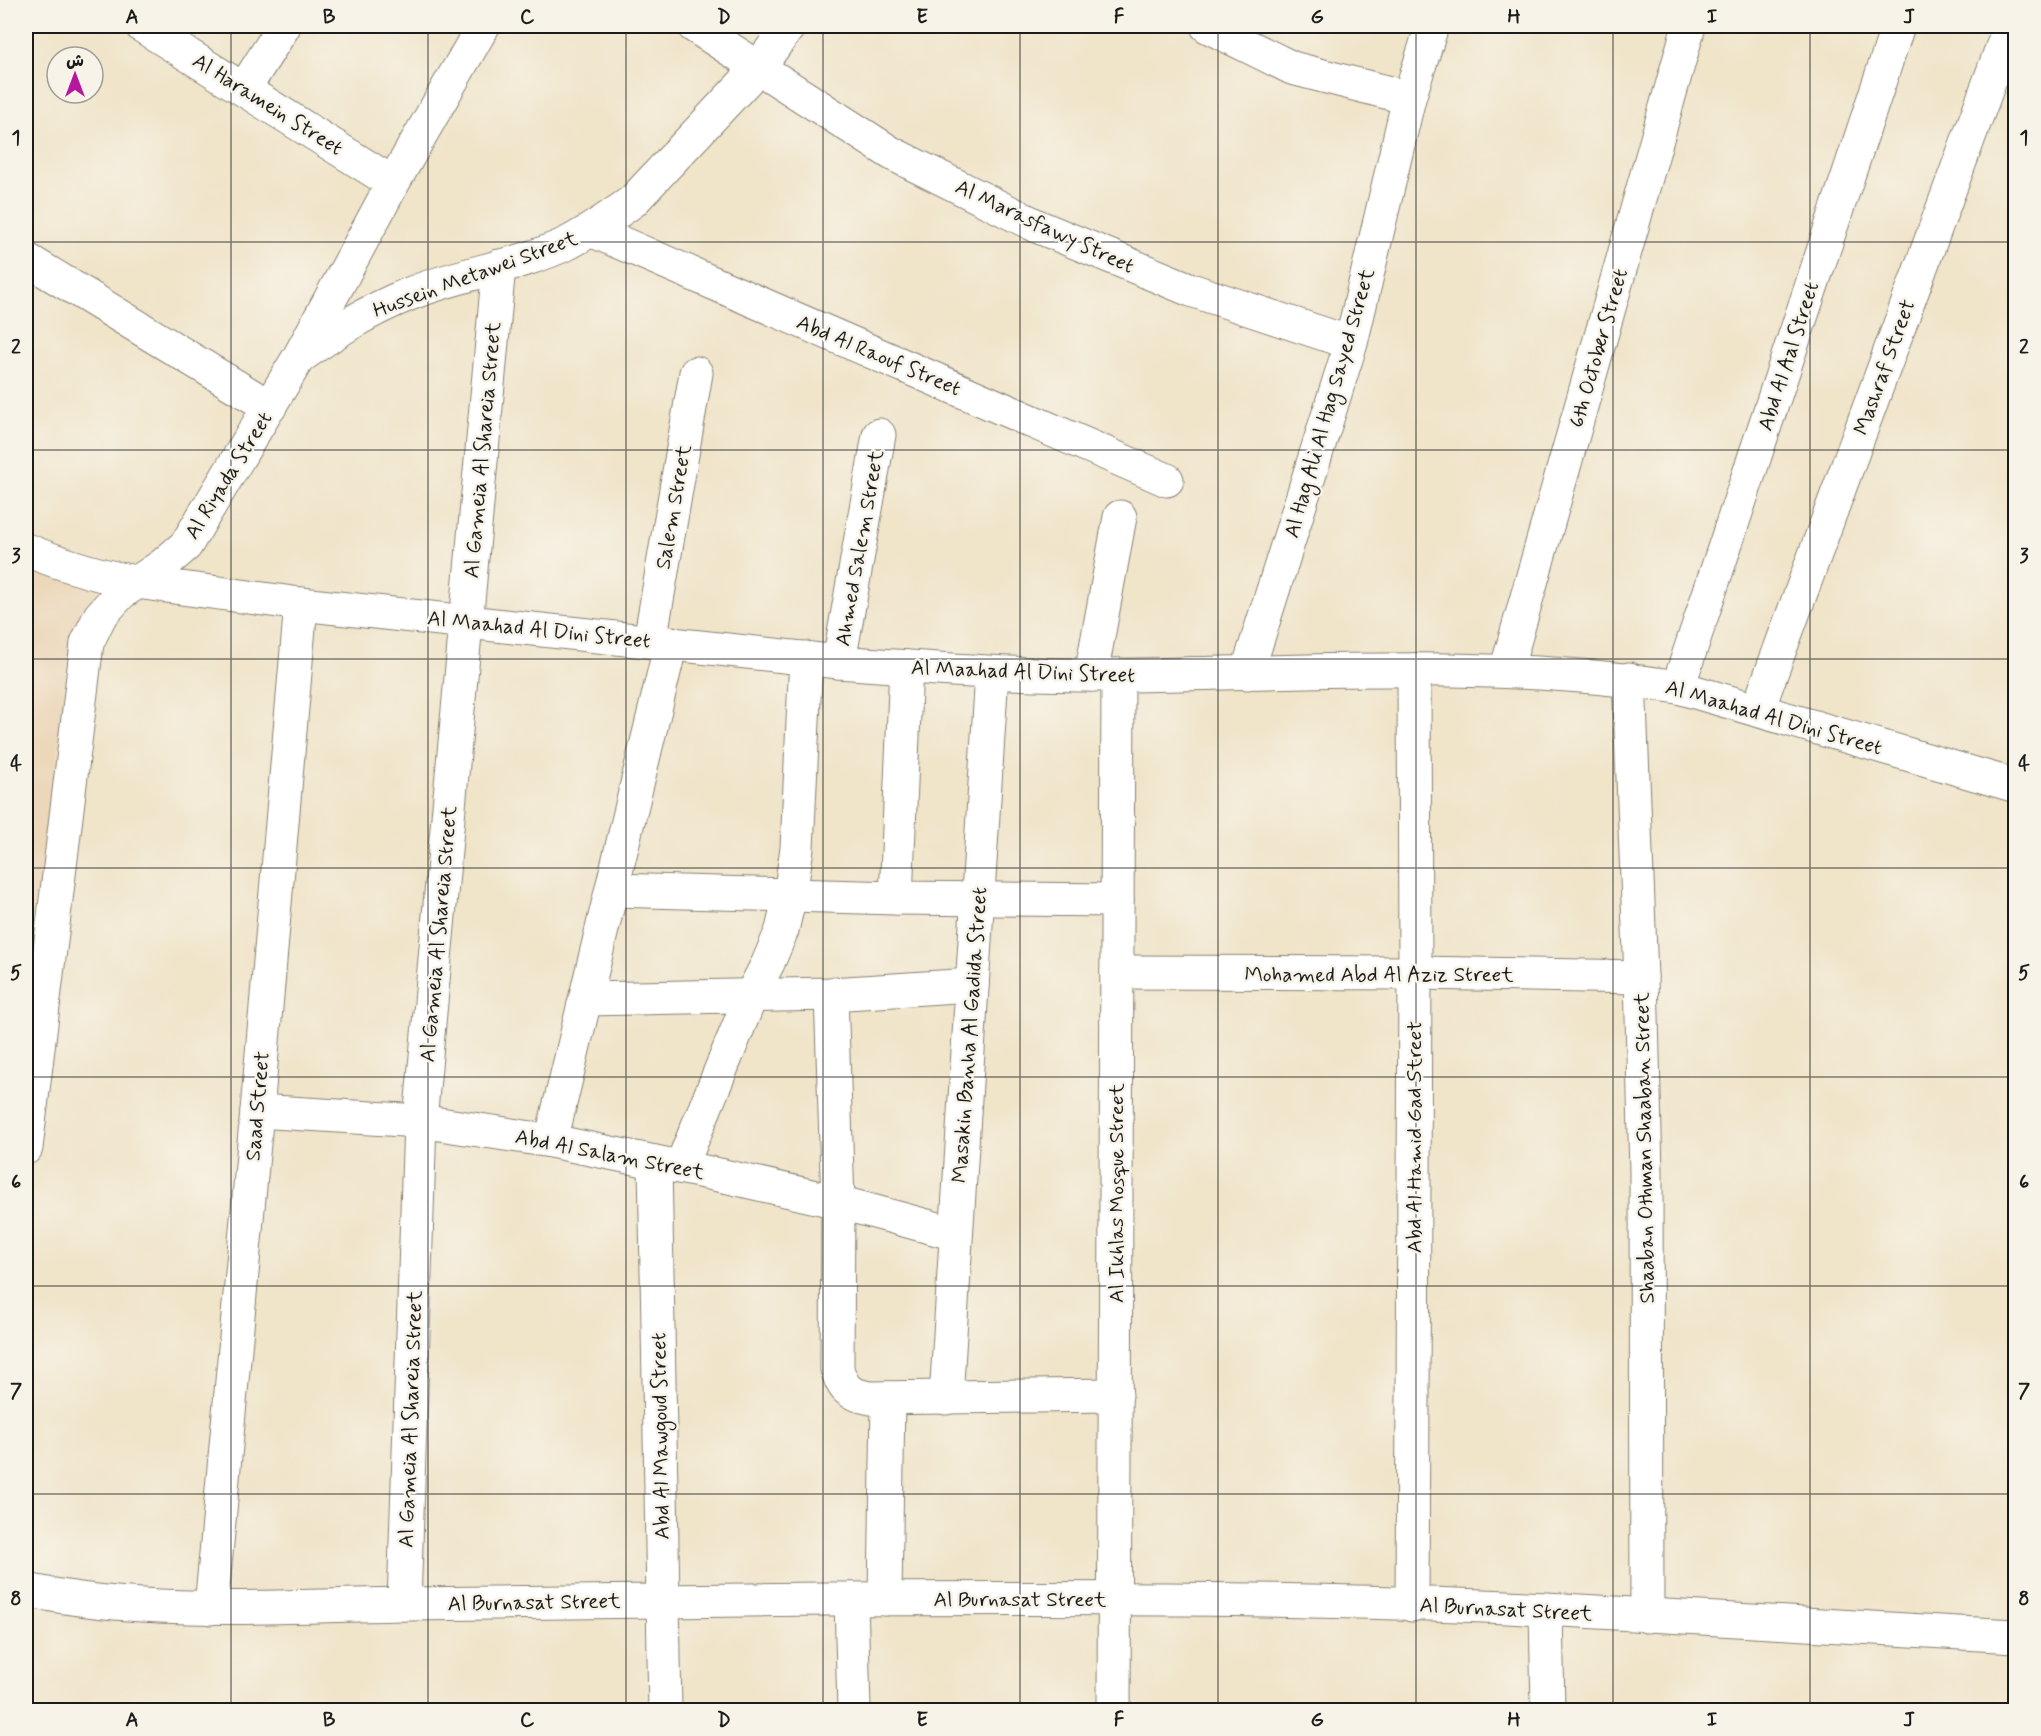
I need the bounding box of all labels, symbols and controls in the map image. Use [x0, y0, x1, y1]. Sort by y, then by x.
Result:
text: A [125, 4, 139, 31]
text: B [323, 4, 336, 31]
text: C [520, 4, 535, 31]
text: D [717, 4, 731, 31]
text: E [916, 4, 928, 31]
text: F [1114, 4, 1125, 31]
text: G [1310, 4, 1324, 31]
text: H [1507, 4, 1521, 31]
text: I [1707, 4, 1717, 31]
text: J [1903, 4, 1915, 31]
north arrow [45, 45, 105, 105]
street label: Al Haramein Street [187, 47, 348, 162]
text: ش [66, 51, 84, 72]
text: 1 [12, 125, 20, 152]
text: 1 [2020, 125, 2028, 152]
street label: Al Marasfawy Street [951, 173, 1139, 281]
street label: Hussein Metawei Street [369, 225, 582, 325]
street label: Al Hag Ali Al Hag Sayed Street [1278, 265, 1383, 542]
street label: 6th October Street [1563, 265, 1635, 431]
street label: Abd Al Aal Street [1752, 278, 1826, 434]
street label: Mashraf Street [1847, 296, 1922, 439]
street label: Abd Al Raouf Street [792, 309, 965, 403]
street label: Al Gameia Al Shareia Street [458, 320, 508, 580]
text: 2 [11, 334, 21, 361]
text: 2 [2019, 334, 2029, 361]
street label: Al Riyada Street [178, 406, 279, 545]
street label: Salem Street [649, 442, 699, 572]
street label: Ahmed Salem Street [829, 447, 891, 648]
text: 3 [11, 543, 21, 570]
text: 3 [2019, 543, 2029, 570]
street label: Al Maahad Al Dini Street [426, 604, 652, 656]
street label: Al Maahad Al Dini Street [910, 654, 1136, 690]
street label: Al Maahad Al Dini Street [1662, 674, 1886, 762]
text: 4 [10, 751, 22, 778]
text: 4 [2018, 751, 2030, 778]
street label: Al Gameia Al Shareia Street [414, 804, 464, 1064]
street label: Masakin Banha Al Gadida Street [946, 886, 994, 1184]
text: 5 [10, 960, 22, 987]
text: 5 [2018, 960, 2030, 987]
street label: Mohamed Abd Al Aziz Street [1244, 961, 1514, 989]
street label: Shaaban Othman Shaaban Street [1628, 991, 1662, 1304]
street label: Abd Al Hamid Gad Street [1401, 1021, 1429, 1253]
street label: Saad Street [239, 1050, 277, 1162]
street label: Al Ikhlas Mosque Street [1103, 1082, 1131, 1303]
street label: Abd Al Salam Street [513, 1123, 707, 1187]
text: 6 [11, 1169, 21, 1196]
text: 6 [2019, 1169, 2029, 1196]
street label: Al Gameia Al Shareia Street [393, 1289, 430, 1548]
street label: Abd Al Mawgoud Street [645, 1332, 678, 1540]
text: 7 [10, 1378, 22, 1405]
text: 7 [2018, 1378, 2030, 1405]
text: 8 [10, 1586, 22, 1613]
street label: Al Burnasat Street [934, 1586, 1107, 1614]
text: 8 [2018, 1586, 2030, 1613]
street label: Al Burnasat Street [447, 1587, 621, 1619]
street label: Al Burnasat Street [1419, 1591, 1594, 1629]
text: A [125, 1707, 139, 1734]
text: B [323, 1707, 336, 1734]
text: C [520, 1707, 535, 1734]
text: D [717, 1707, 731, 1734]
text: E [916, 1707, 928, 1734]
text: F [1114, 1707, 1125, 1734]
text: G [1310, 1707, 1324, 1734]
text: H [1507, 1707, 1521, 1734]
text: I [1707, 1707, 1717, 1734]
text: J [1903, 1707, 1915, 1734]

